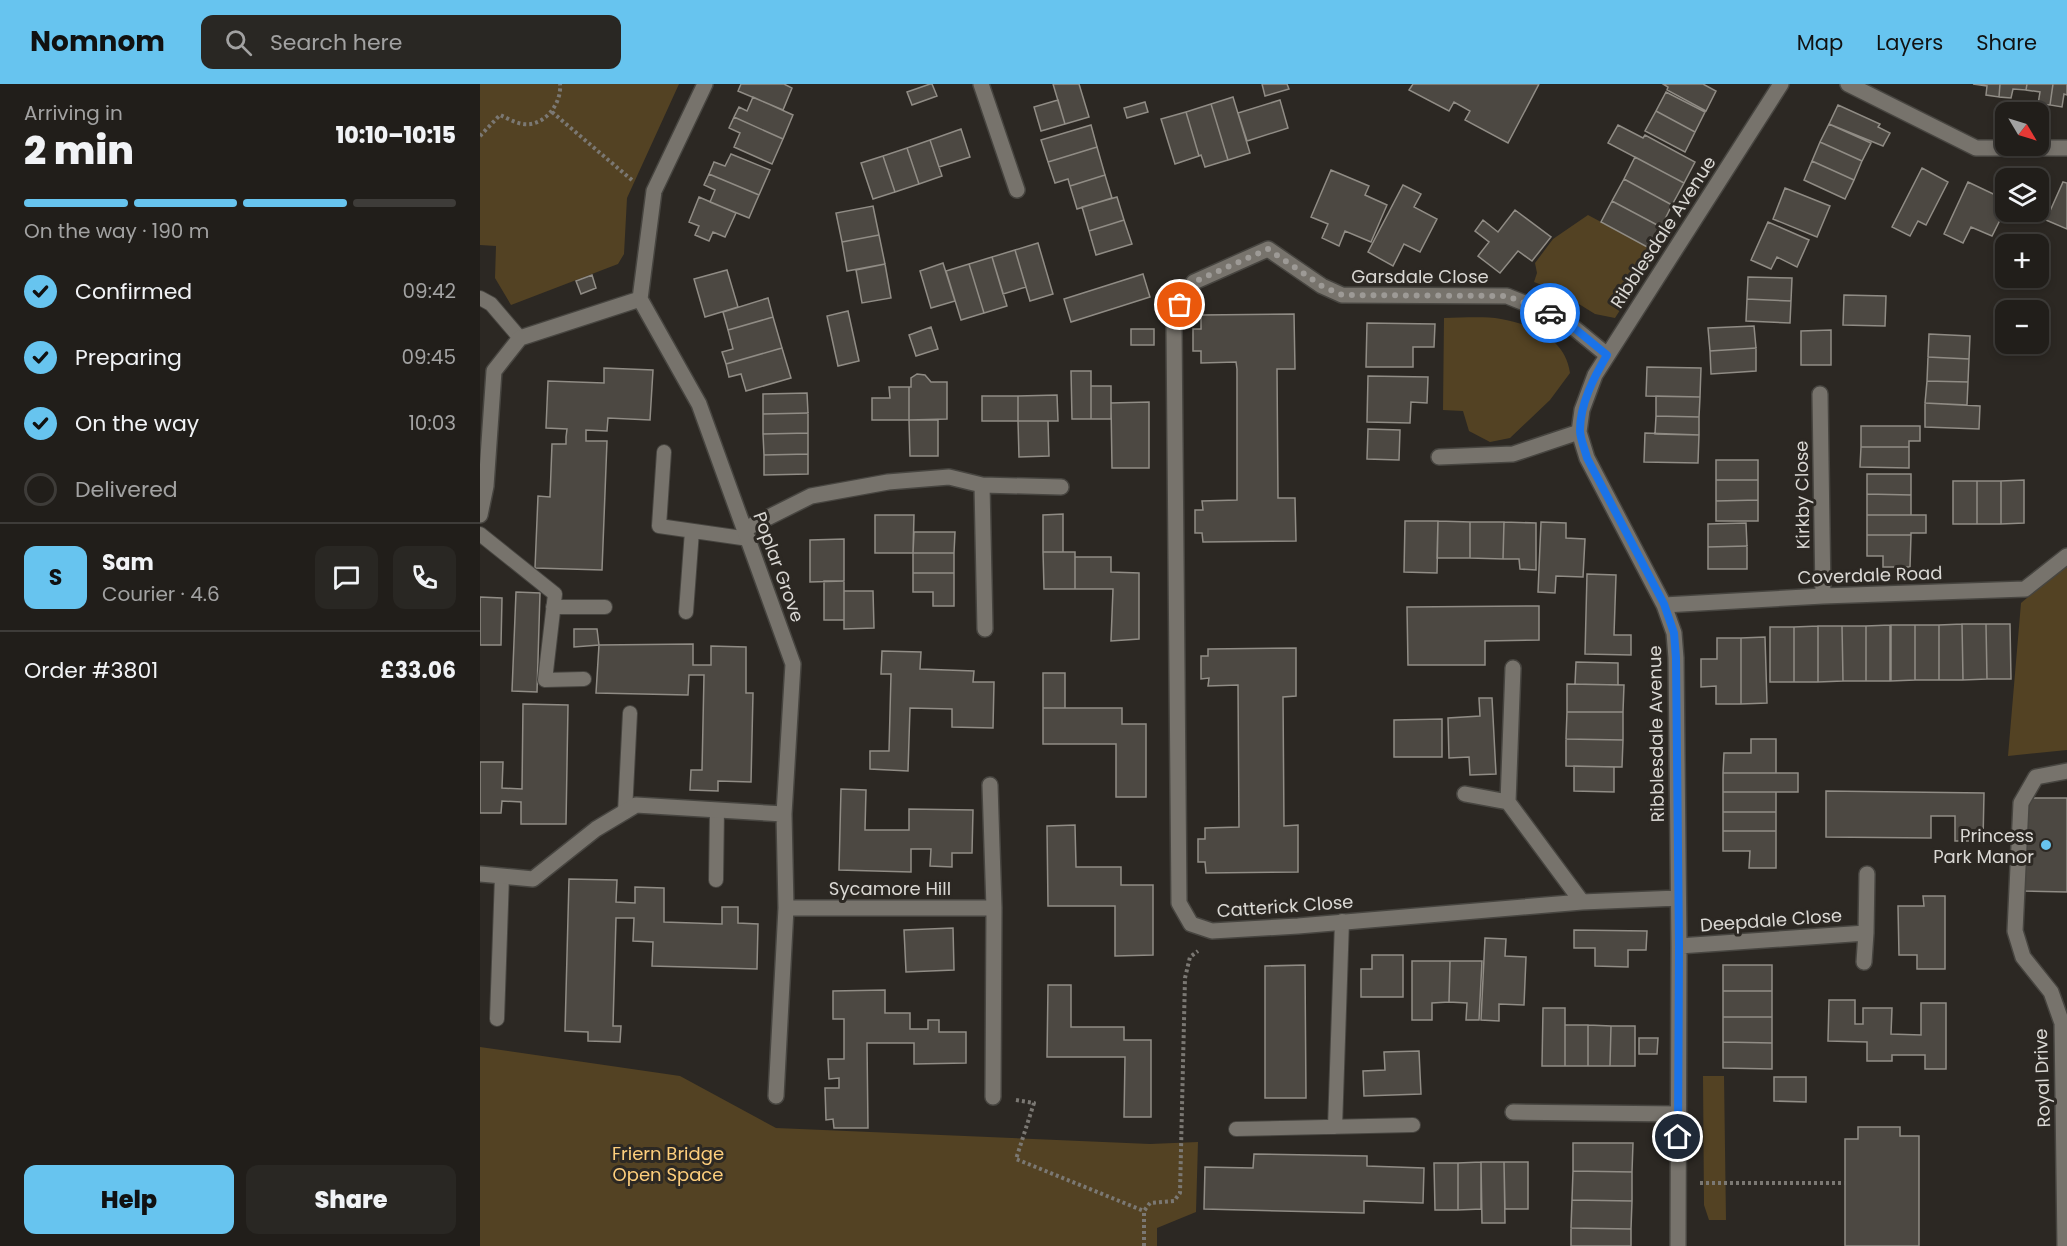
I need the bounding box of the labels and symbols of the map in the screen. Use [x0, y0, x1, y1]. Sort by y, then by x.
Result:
north arrow [1995, 102, 2049, 156]
street label: Ribblesdale Avenue [1604, 151, 1722, 313]
street label: Garsdale Close [1351, 264, 1489, 289]
pin [1154, 279, 1205, 330]
courier [1520, 283, 1580, 343]
street label: Kirkby Close [1789, 440, 1815, 550]
street label: Poplar Grove [747, 508, 811, 626]
street label: Coverdale Road [1797, 560, 1943, 590]
street label: Ribblesdale Avenue [1642, 645, 1670, 823]
place label: Princess Park Manor [1933, 823, 2034, 869]
marker: Princess Park Manor [2039, 838, 2053, 852]
street label: Sycamore Hill [829, 876, 951, 901]
street label: Catterick Close [1216, 889, 1354, 923]
street label: Deepdale Close [1699, 903, 1843, 937]
street label: Royal Drive [2028, 1028, 2056, 1128]
pin [1652, 1111, 1703, 1162]
park label: Friern Bridge Open Space [612, 1141, 724, 1187]

